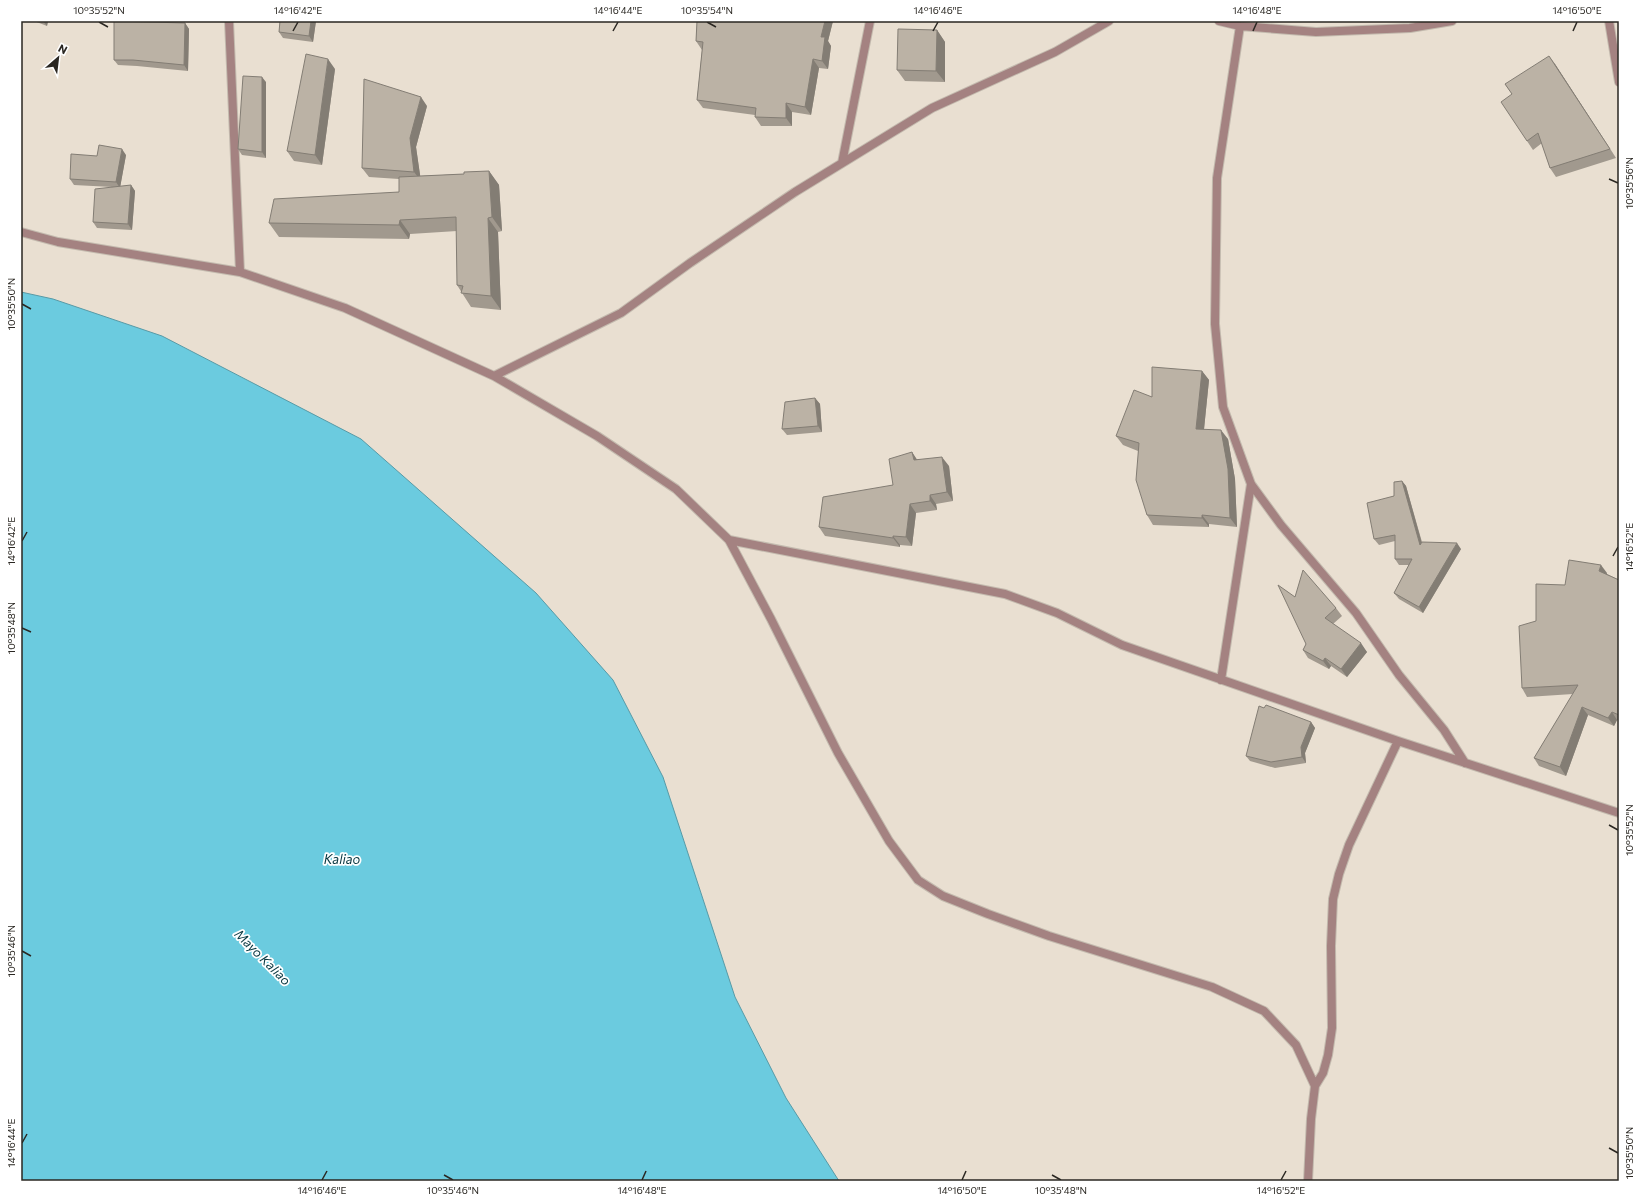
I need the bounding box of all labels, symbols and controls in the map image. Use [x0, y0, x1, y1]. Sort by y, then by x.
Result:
text: 10°35'52"N [73, 4, 125, 16]
text: 14°16'42"E [274, 4, 322, 16]
text: 14°16'44"E [594, 4, 643, 16]
text: 10°35'54"N [681, 4, 733, 16]
text: 14°16'46"E [913, 4, 963, 16]
text: 14°16'48"E [1232, 4, 1282, 16]
text: 14°16'50"E [1552, 4, 1602, 16]
north arrow [38, 38, 78, 78]
text: N [56, 41, 70, 56]
text: 10°35'56"N [1623, 157, 1635, 209]
text: 10°35'50"N [5, 278, 17, 330]
text: 14°16'42"E [5, 517, 17, 565]
text: 14°16'52"E [1623, 523, 1635, 571]
text: 10°35'48"N [5, 602, 17, 654]
text: 10°35'52"N [1623, 804, 1635, 856]
water label: Kaliao [324, 851, 361, 867]
text: 10°35'46"N [5, 925, 17, 977]
water label: Mayo Kaliao [232, 926, 294, 988]
text: 14°16'44"E [5, 1118, 17, 1167]
text: 10°35'50"N [1623, 1127, 1635, 1179]
text: 14°16'46"E [297, 1184, 347, 1196]
text: 10°35'46"N [427, 1184, 479, 1196]
text: 14°16'48"E [617, 1184, 667, 1196]
text: 14°16'50"E [937, 1184, 987, 1196]
text: 10°35'48"N [1035, 1184, 1087, 1196]
text: 14°16'52"E [1257, 1184, 1305, 1196]

